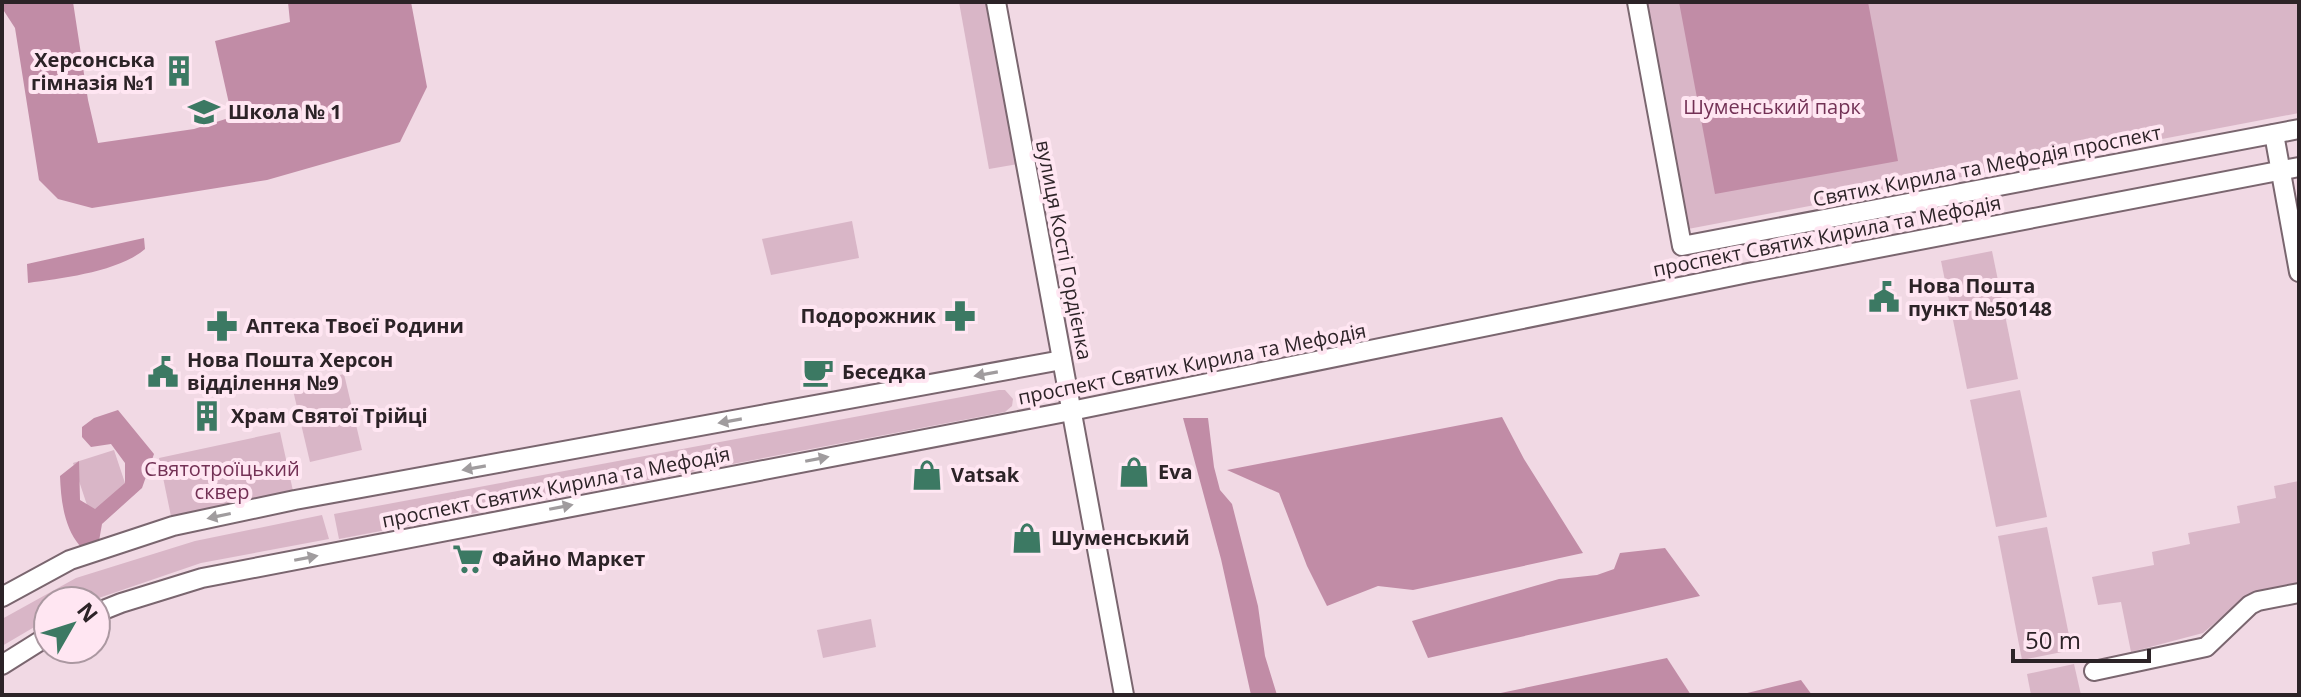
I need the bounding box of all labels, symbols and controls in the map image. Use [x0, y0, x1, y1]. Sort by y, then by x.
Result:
place label: Херсонська гімназія №1 [31, 46, 155, 96]
building icon: Херсонська гімназія №1 [162, 54, 196, 88]
park label: Шуменський парк [1683, 93, 1861, 120]
school or university icon: Школа № 1 [187, 95, 221, 129]
place label: Школа № 1 [228, 98, 342, 125]
street label: Святих Кирила та Мефодія проспект [1810, 118, 2163, 213]
street label: вулиця Кості Гордієнка [1030, 138, 1099, 362]
street label: проспект Святих Кирила та Мефодія [1650, 188, 2003, 283]
place label: Нова Пошта пункт №50148 [1908, 272, 2052, 322]
public building icon: Нова Пошта пункт №50148 [1867, 280, 1901, 314]
pharmacy icon: Подорожник [943, 299, 977, 333]
place label: Подорожник [801, 302, 937, 329]
pharmacy icon: Аптека Твоєї Родини [205, 309, 239, 343]
place label: Аптека Твоєї Родини [246, 312, 464, 339]
street label: проспект Святих Кирила та Мефодія [1015, 316, 1368, 411]
place label: Нова Пошта Херсон відділення №9 [187, 346, 393, 396]
public building icon: Нова Пошта Херсон відділення №9 [146, 355, 180, 389]
cafe icon: Беседка [801, 355, 835, 389]
place label: Беседка [842, 358, 926, 385]
one-way arrow [973, 369, 998, 381]
building icon: Храм Святої Трійці [190, 399, 224, 433]
place label: Храм Святої Трійці [231, 402, 428, 429]
one-way arrow [717, 416, 742, 428]
street label: проспект Святих Кирила та Мефодія [379, 439, 732, 534]
one-way arrow [805, 453, 830, 465]
park label: Святотроїцький сквер [144, 455, 300, 505]
shop icon: Eva [1117, 455, 1151, 489]
shop icon: Vatsak [910, 458, 944, 492]
place label: Eva [1158, 458, 1193, 485]
place label: Vatsak [951, 461, 1020, 488]
one-way arrow [462, 463, 487, 475]
one-way arrow [549, 501, 574, 513]
one-way arrow [206, 510, 231, 523]
shop icon: Шуменський [1010, 521, 1044, 555]
place label: Шуменський [1051, 524, 1190, 551]
supermarket icon: Файно Маркет [451, 542, 485, 576]
place label: Файно Маркет [492, 545, 645, 572]
one-way arrow [294, 551, 319, 564]
north arrow [32, 585, 112, 665]
text: N [71, 595, 106, 628]
scale bar [2013, 613, 2149, 663]
text: 50 m [2025, 623, 2081, 656]

